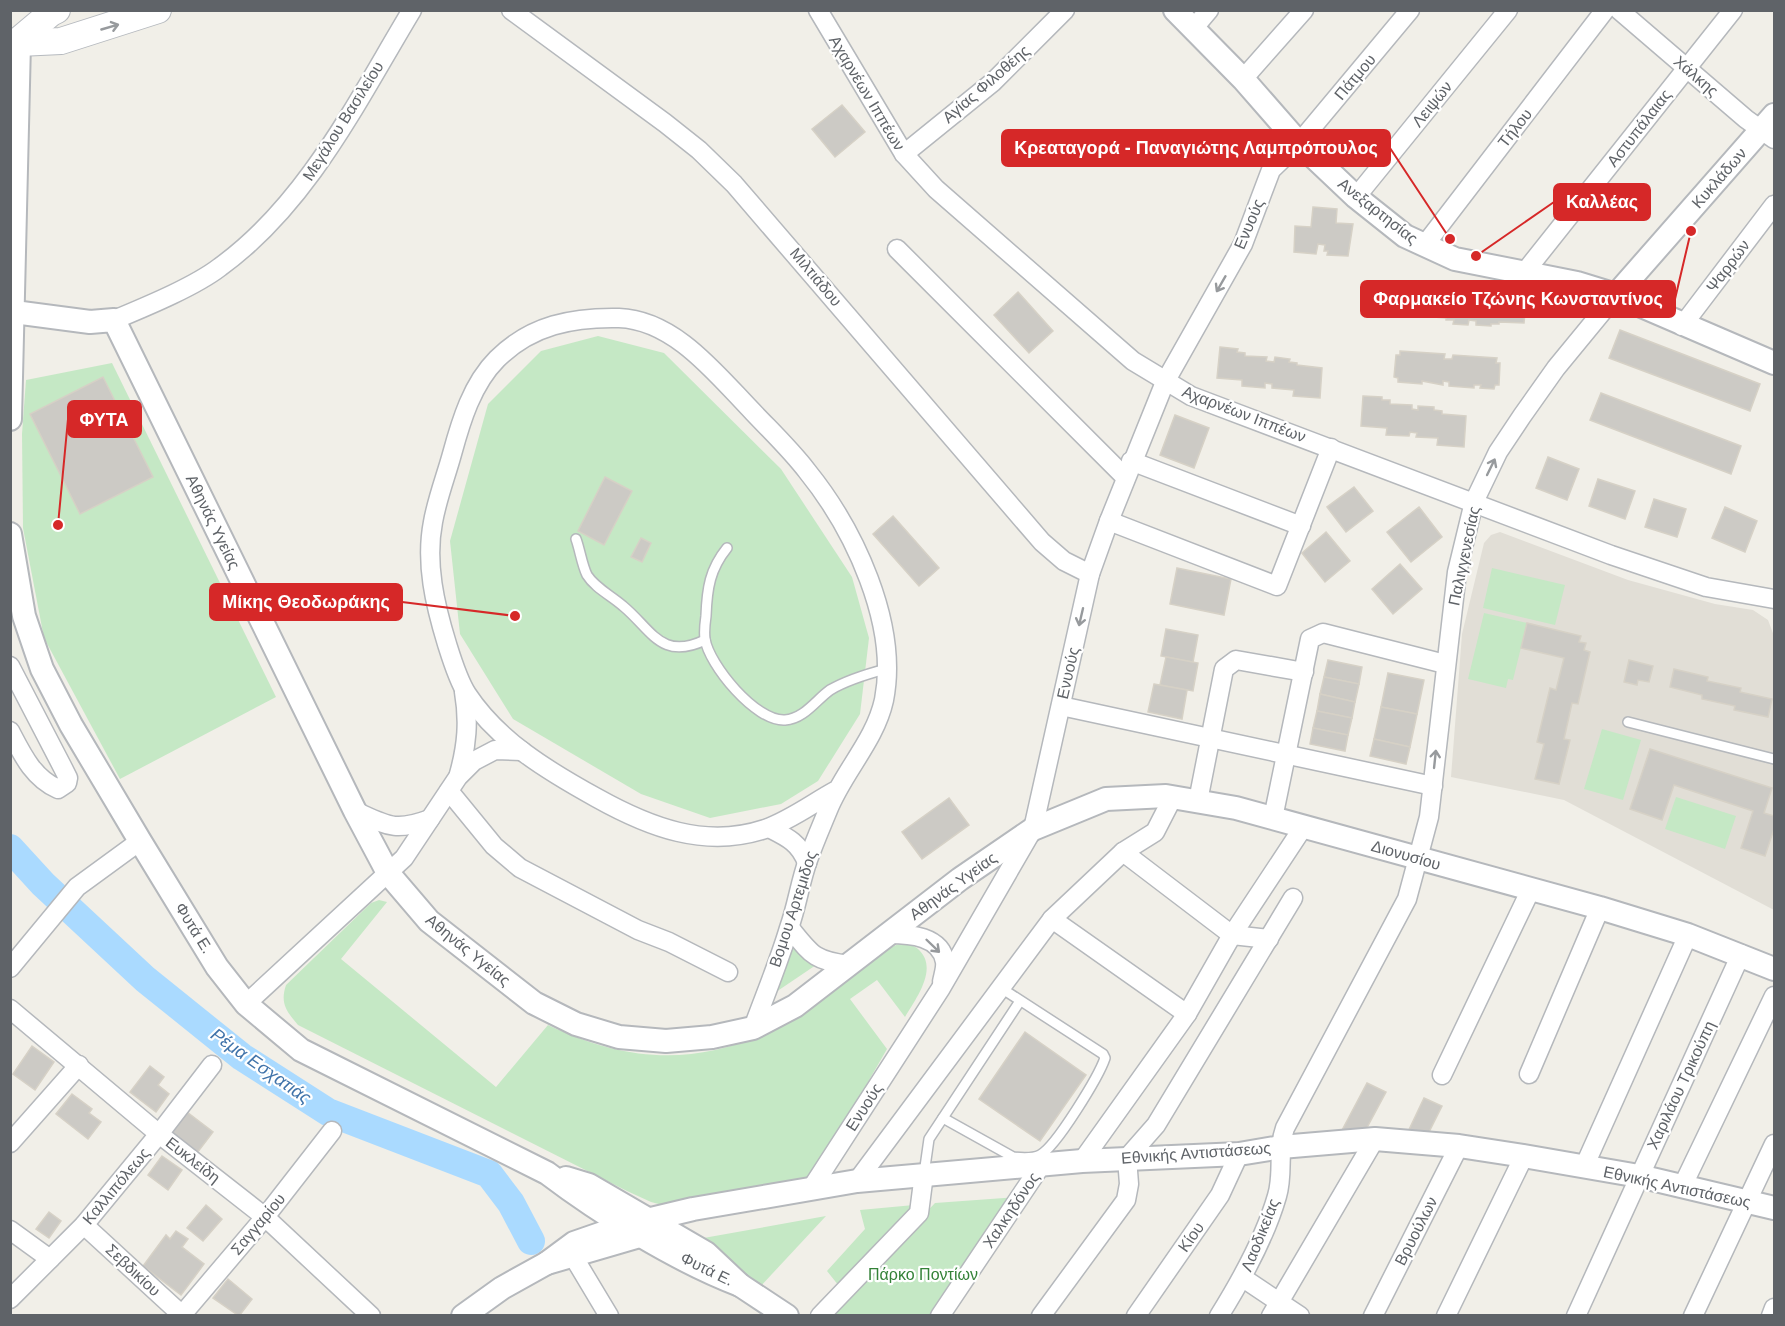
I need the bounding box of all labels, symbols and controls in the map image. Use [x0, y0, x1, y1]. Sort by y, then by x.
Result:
one-way arrow [100, 21, 119, 32]
street label: Αχαρνέων Ιππέων [826, 33, 908, 153]
street label: Αγίας Φιλοθέης [939, 42, 1033, 126]
street label: Πάτμου [1331, 51, 1379, 103]
street label: Χάλκης [1671, 52, 1722, 100]
street label: Μεγάλου Βασιλείου [299, 58, 387, 184]
street label: Λειψών [1409, 78, 1455, 130]
street label: Αστυπάλαιας [1604, 86, 1675, 170]
street label: Τήλου [1495, 105, 1535, 151]
callout: Κρεαταγορά - Παναγιώτης Λαμπρόπουλος [1002, 130, 1390, 166]
text: Κρεαταγορά - Παναγιώτης Λαμπρόπουλος [1014, 138, 1378, 158]
street label: Κυκλάδων [1688, 145, 1750, 211]
street label: Ανεξαρτησίας [1334, 175, 1421, 248]
callout: Καλλέας [1554, 184, 1650, 220]
text: Καλλέας [1566, 192, 1638, 212]
street label: Ενυούς [1231, 196, 1267, 252]
street label: Ψαρρών [1703, 237, 1753, 295]
street label: Μιλτιάδου [787, 245, 845, 309]
one-way arrow [1214, 275, 1226, 292]
callout: Φαρμακείο Τζώνης Κωνσταντίνος [1361, 281, 1675, 317]
text: Φαρμακείο Τζώνης Κωνσταντίνος [1373, 289, 1663, 310]
street label: Αχαρνέων Ιππέων [1180, 383, 1308, 445]
callout: ΦΥΤΑ [68, 401, 141, 437]
text: ΦΥΤΑ [80, 410, 128, 430]
one-way arrow [1486, 458, 1497, 476]
street label: Αθηνάς Υγείας [183, 472, 243, 572]
street label: Παλιγγενεσίας [1445, 505, 1483, 607]
callout: Μίκης Θεοδωράκης [210, 584, 402, 620]
text: Μίκης Θεοδωράκης [222, 592, 390, 612]
one-way arrow [1075, 607, 1086, 626]
street label: Ενυούς [1054, 645, 1082, 701]
one-way arrow [1430, 750, 1441, 770]
street label: Διονυσίου [1370, 837, 1442, 873]
street label: Βομου Αρτεμιδος [766, 848, 820, 969]
street label: Αθηνάς Υγείας [906, 849, 1000, 923]
street label: Φυτά Ε. [172, 900, 216, 956]
street label: Αθηνάς Υγείας [423, 911, 514, 989]
one-way arrow [925, 938, 940, 953]
street label: Χαριλάου Τρικούπη [1644, 1018, 1718, 1152]
water label: Ρέμα Εσχατιάς [207, 1024, 315, 1108]
street label: Ενυούς [842, 1080, 886, 1134]
street label: Ευκλείδη [163, 1134, 223, 1186]
street label: Εθνικής Αντιστάσεως [1121, 1139, 1272, 1167]
street label: Καλλιπόλεως [79, 1144, 153, 1228]
street label: Εθνικής Αντιστάσεως [1602, 1163, 1752, 1211]
street label: Χαλκηδόνος [980, 1169, 1043, 1251]
street label: Σαγγαρίου [227, 1190, 289, 1258]
street label: Βρυούλων [1392, 1194, 1440, 1268]
street label: Λαοδικείας [1238, 1196, 1282, 1274]
street label: Κίου [1175, 1219, 1207, 1255]
street label: Σεβδικίου [102, 1241, 164, 1299]
street label: Φυτά Ε. [678, 1249, 736, 1289]
park label: Πάρκο Ποντίων [868, 1266, 978, 1283]

